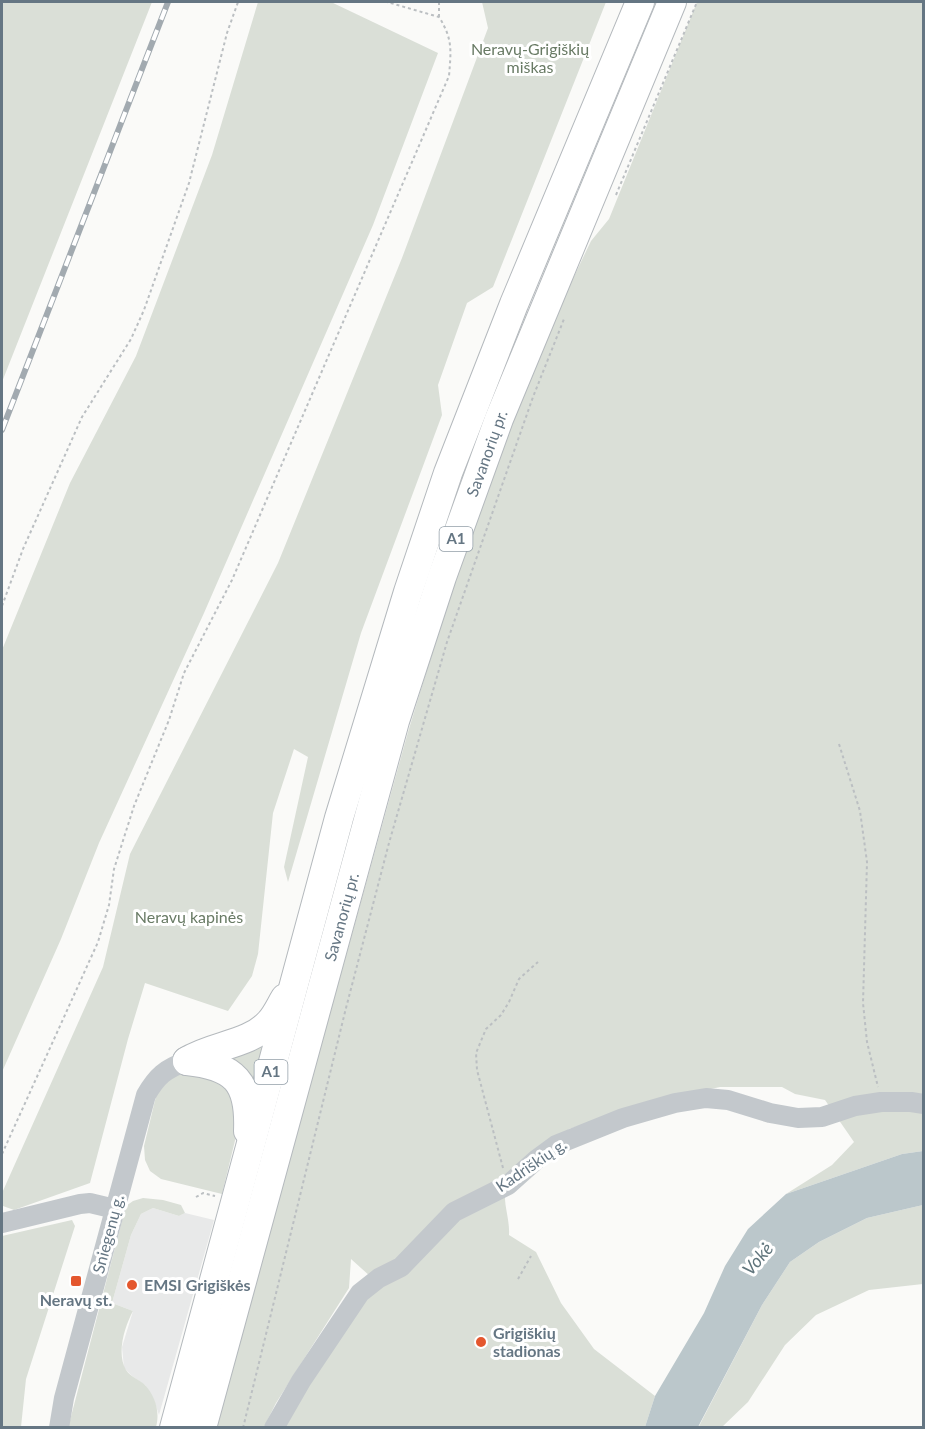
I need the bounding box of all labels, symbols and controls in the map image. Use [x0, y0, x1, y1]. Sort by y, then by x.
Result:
park label: Neravų-Grigiškių miškas [471, 39, 589, 76]
street label: Savanorių pr. [462, 407, 511, 499]
road number: A1 [440, 527, 472, 551]
street label: Savanorių pr. [320, 870, 362, 963]
park label: Neravų kapinės [135, 907, 243, 926]
road number: A1 [254, 1060, 288, 1084]
street label: Kadriškių g. [492, 1134, 570, 1195]
street label: Sniegenų g. [88, 1193, 127, 1275]
water label: Vokė [737, 1237, 777, 1279]
marker: Neravų st. [69, 1274, 83, 1288]
place label: EMSI Grigiškės [144, 1275, 251, 1294]
marker: EMSI Grigiškės [125, 1278, 139, 1292]
place label: Neravų st. [40, 1290, 112, 1309]
place label: Grigiškių stadionas [493, 1323, 561, 1360]
marker: Grigiškių stadionas [474, 1335, 488, 1349]

